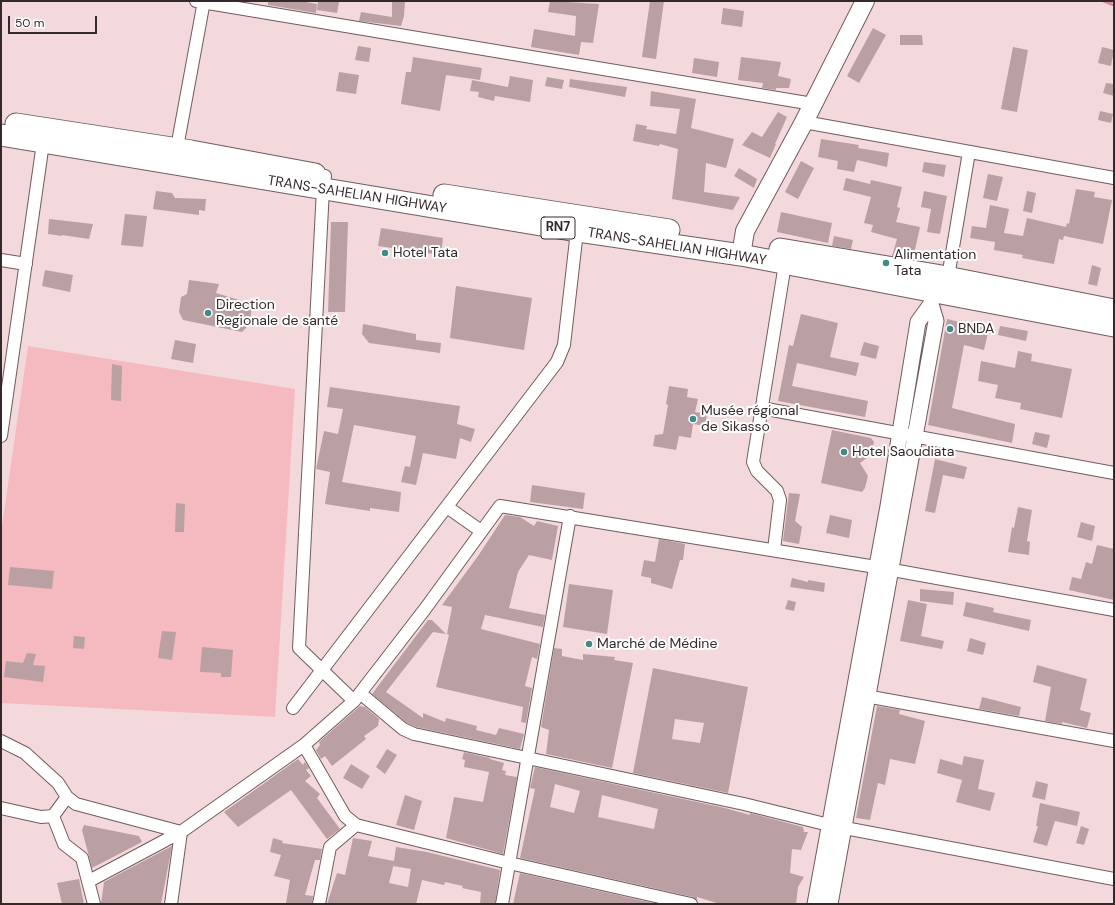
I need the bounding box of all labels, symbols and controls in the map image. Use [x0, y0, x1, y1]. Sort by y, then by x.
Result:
scale bar [10, 8, 99, 34]
text: 50 m [15, 15, 44, 31]
street label: TRANS-SAHELIAN HIGHWAY [266, 173, 448, 217]
road number: RN7 [541, 217, 575, 239]
street label: TRANS-SAHELIAN HIGHWAY [586, 225, 768, 269]
place label: Hotel Tata [393, 245, 458, 261]
place label: Alimentation Tata [894, 247, 976, 280]
marker: Hotel Tata [380, 248, 390, 258]
marker: Alimentation Tata [881, 258, 891, 268]
place label: Direction Regionale de santé [216, 297, 338, 330]
marker: Direction Regionale de santé [203, 308, 213, 318]
place label: BNDA [958, 321, 994, 337]
marker: BNDA [945, 324, 955, 334]
place label: Musée régional de Sikasso [701, 403, 799, 436]
marker: Musée régional de Sikasso [688, 414, 698, 424]
place label: Hotel Saoudiata [852, 444, 954, 460]
marker: Hotel Saoudiata [839, 447, 849, 457]
place label: Marché de Médine [597, 636, 717, 652]
marker: Marché de Médine [584, 639, 594, 649]

